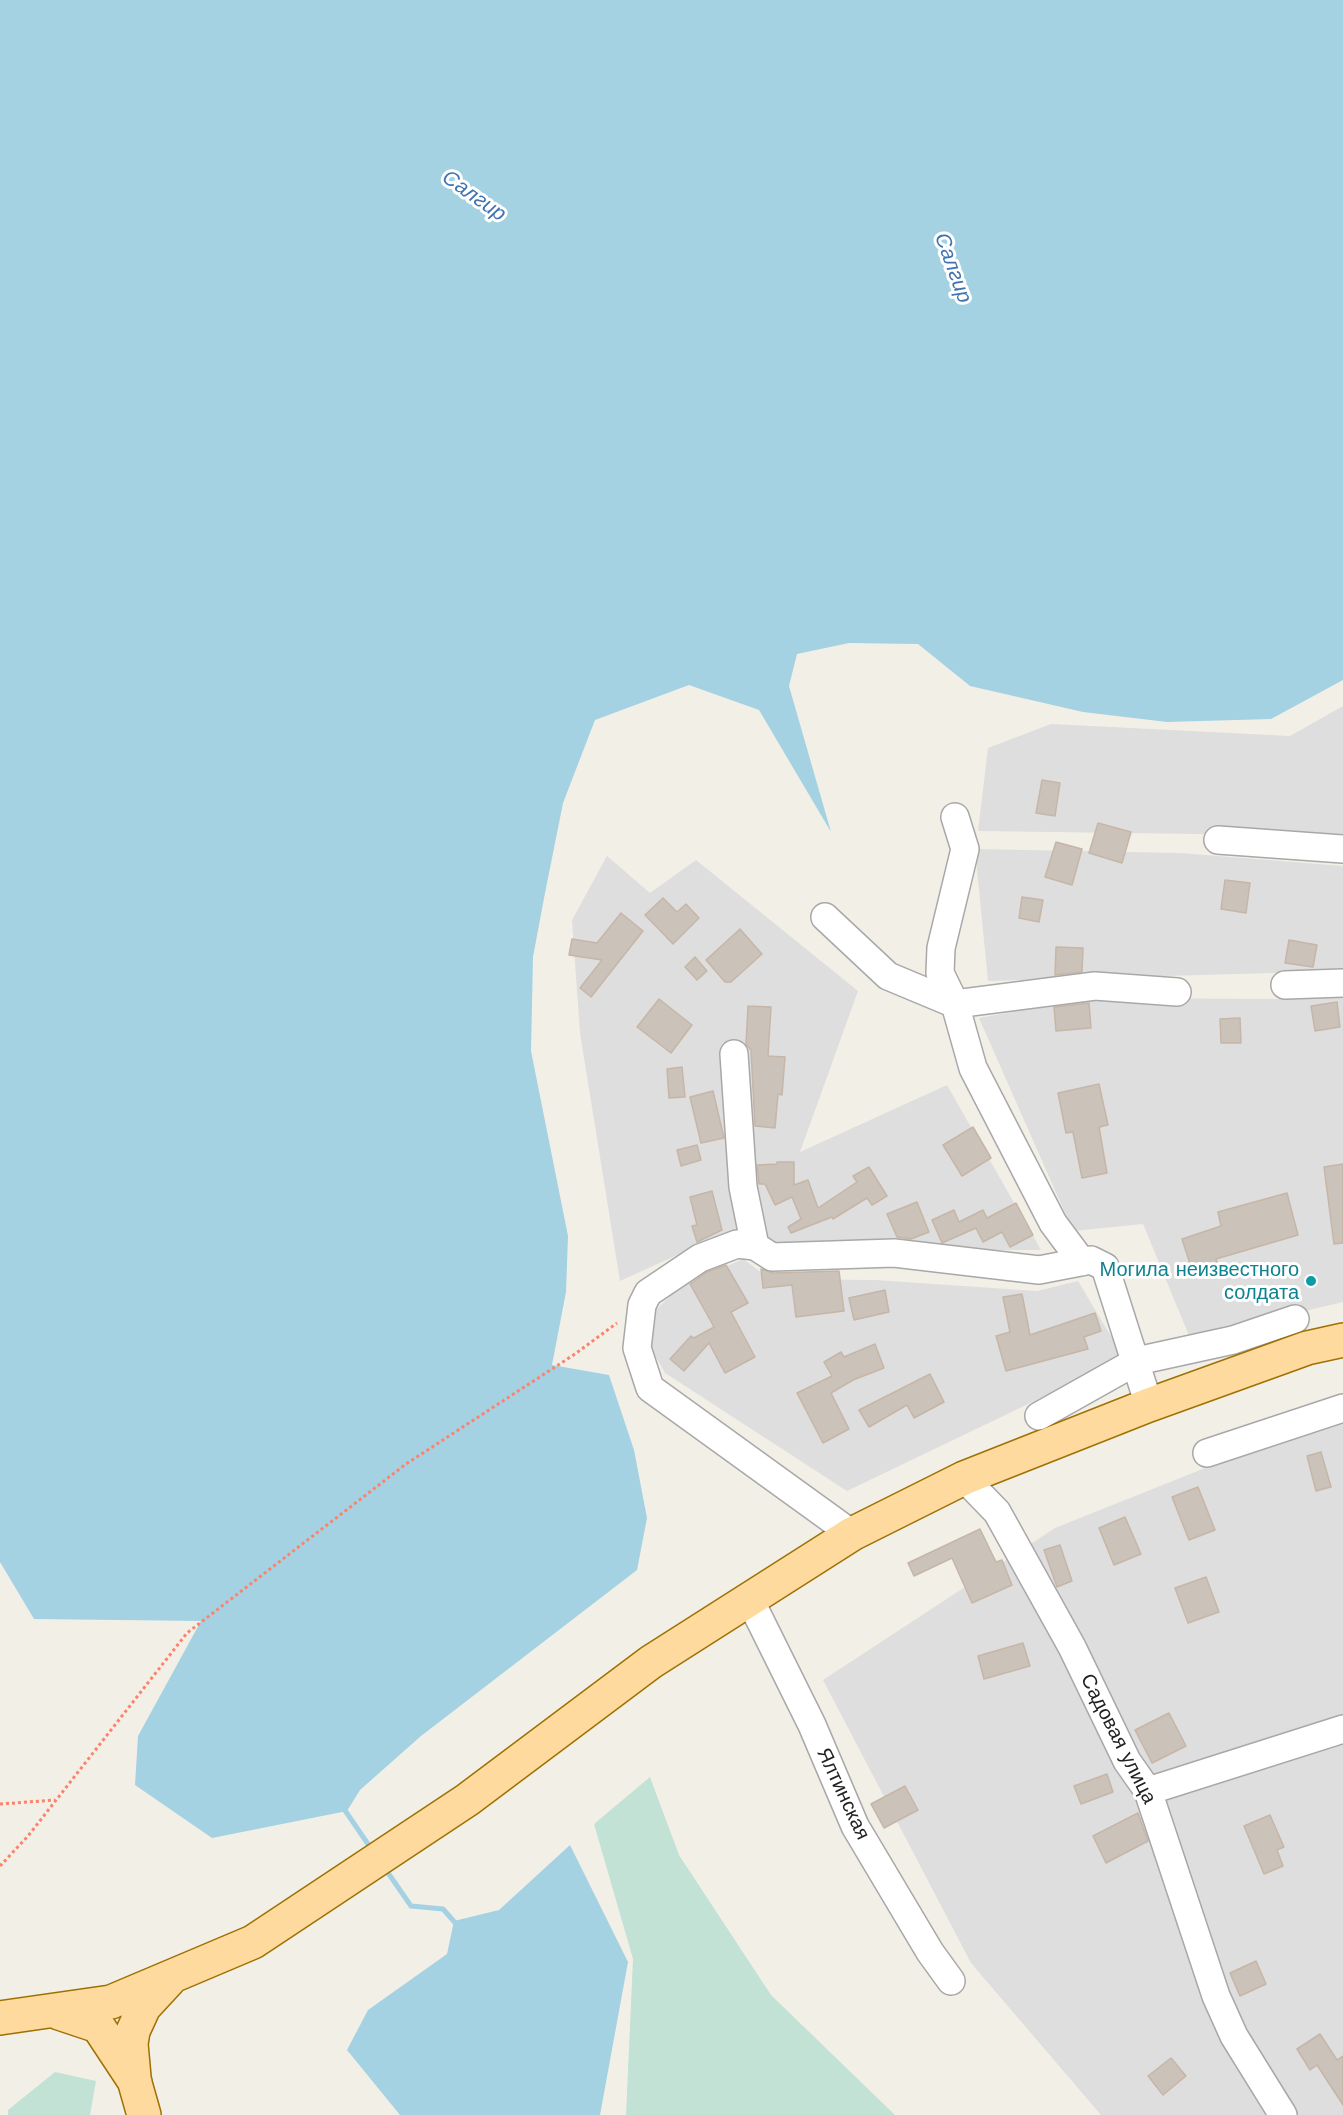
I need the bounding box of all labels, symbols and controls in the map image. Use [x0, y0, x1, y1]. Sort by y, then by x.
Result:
water label: Салгир [437, 165, 511, 227]
water label: Салгир [929, 230, 977, 306]
place label: Могила неизвестного солдата [1100, 1258, 1299, 1305]
marker: Могила неизвестного солдата [1304, 1274, 1318, 1288]
street label: Садовая улица [1075, 1670, 1161, 1808]
street label: Ялтинская [811, 1744, 875, 1844]

